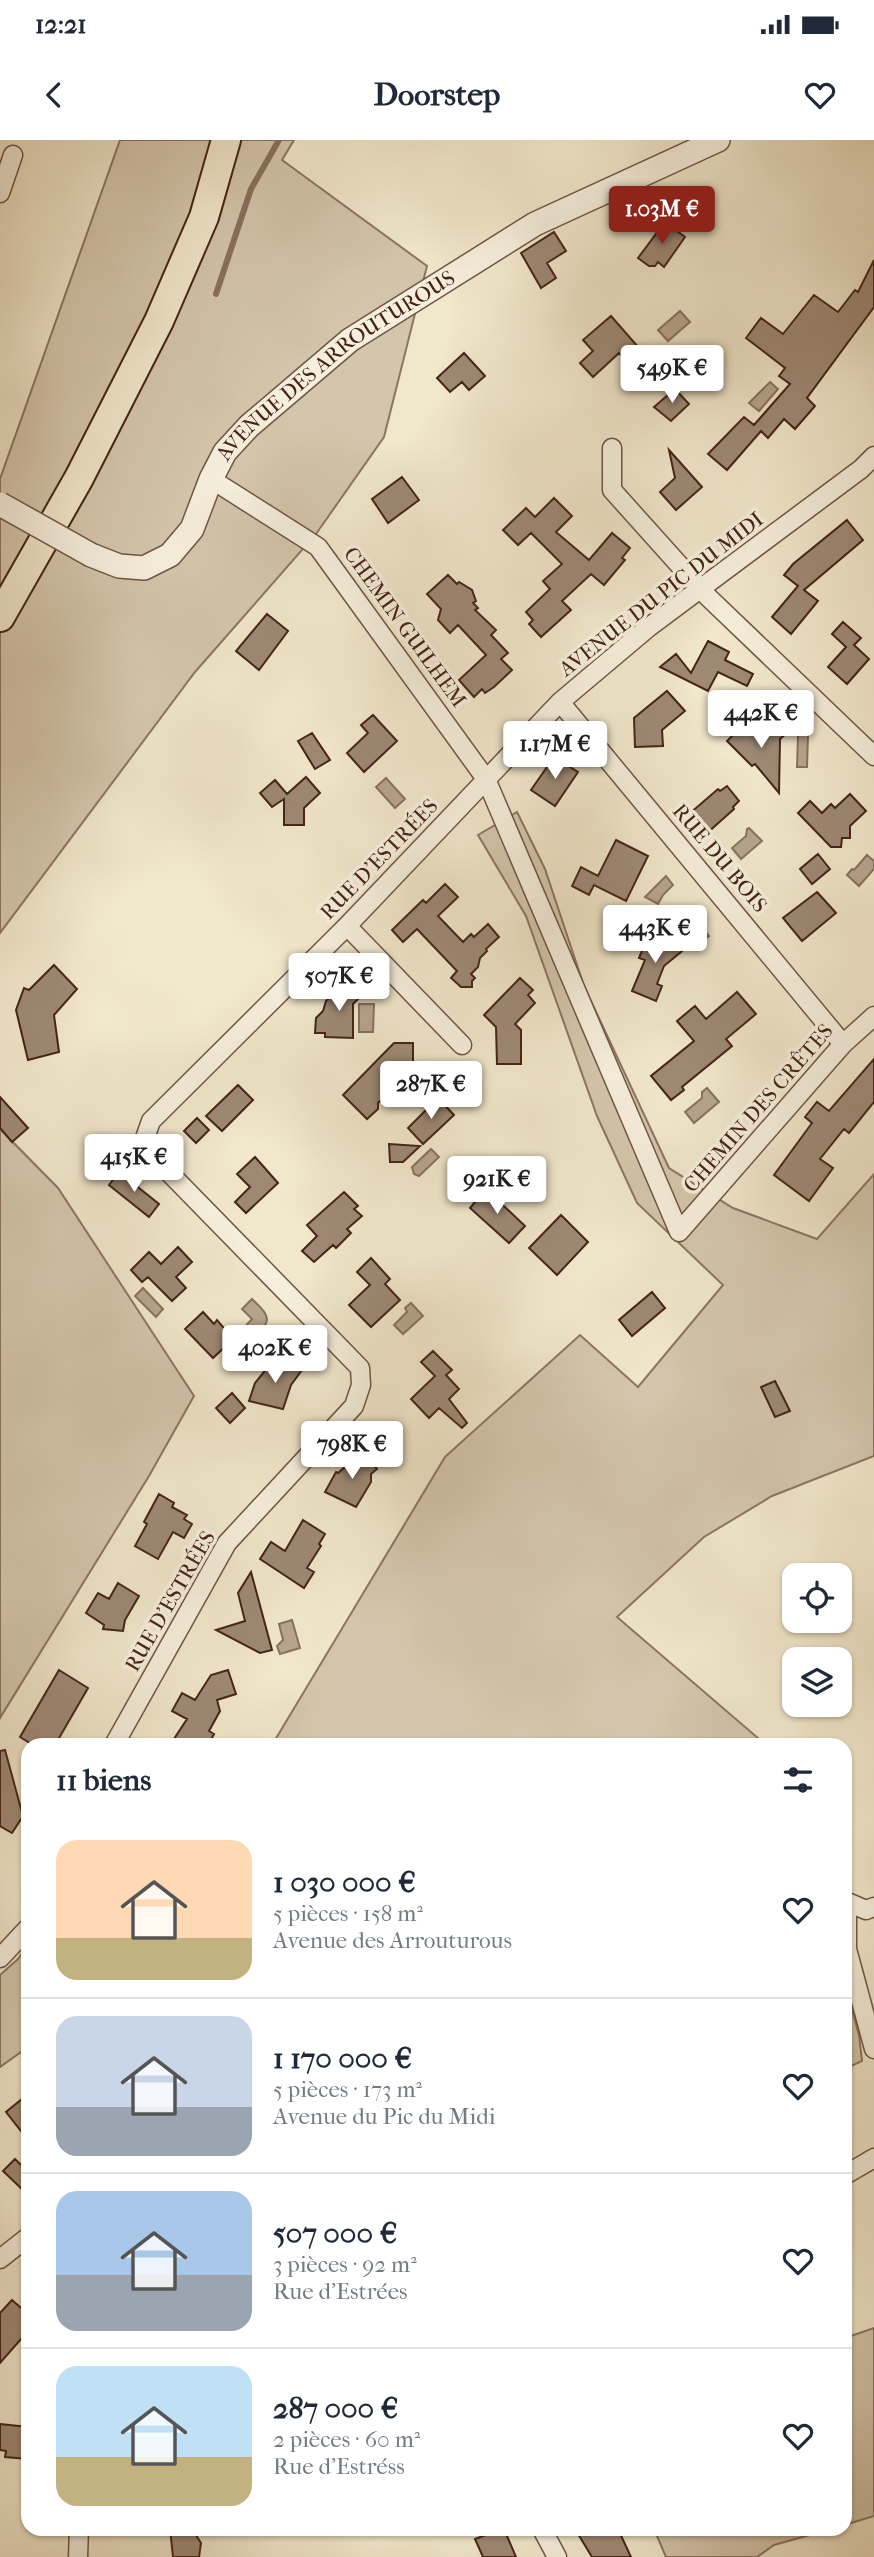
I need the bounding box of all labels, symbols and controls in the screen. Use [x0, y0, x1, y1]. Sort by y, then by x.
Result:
text: 12:21 [35, 9, 87, 40]
icon: back [35, 76, 73, 114]
text: Doorstep [374, 76, 500, 113]
icon: heart [801, 76, 839, 114]
pin: 1.03M € [597, 186, 727, 246]
text: 1.03M € [625, 195, 699, 222]
street label: AVENUE DES ARROUTUROUS [210, 265, 459, 465]
pin: 549K € [615, 345, 729, 405]
text: 549K € [637, 354, 707, 381]
street label: AVENUE DU PIC DU MIDI [553, 507, 768, 682]
street label: CHEMIN GUILHEM [339, 542, 471, 712]
pin: 442K € [704, 690, 818, 750]
text: 442K € [724, 699, 798, 726]
pin: 1.17M € [490, 722, 620, 781]
text: 1.17M € [519, 730, 591, 757]
street label: RUE D’ESTRÉES [315, 794, 443, 924]
street label: RUE DU BOIS [668, 799, 772, 917]
pin: 443K € [598, 906, 712, 965]
text: 443K € [619, 914, 691, 941]
pin: 507K € [282, 954, 396, 1013]
text: 507K € [305, 962, 373, 989]
street label: CHEMIN DES CRÊTES [678, 1019, 838, 1197]
pin: 287K € [374, 1062, 488, 1121]
text: 287K € [396, 1070, 466, 1097]
pin: 415K € [77, 1135, 191, 1194]
text: 415K € [101, 1143, 167, 1170]
pin: 921K € [440, 1156, 554, 1216]
text: 921K € [463, 1165, 531, 1192]
pin: 402K € [218, 1326, 332, 1385]
text: 402K € [238, 1334, 312, 1361]
pin: 798K € [295, 1422, 409, 1481]
text: 798K € [317, 1430, 387, 1457]
street label: RUE D’ESTRÉES [120, 1527, 220, 1675]
map controls [782, 1563, 852, 1717]
button: locate [782, 1563, 852, 1633]
button: layers [782, 1647, 852, 1717]
icon: filters [779, 1761, 817, 1799]
text: 11 biens [56, 1763, 151, 1798]
text: 1 030 000 € [273, 1865, 416, 1900]
icon: home [112, 1868, 196, 1952]
icon: heart [779, 1891, 817, 1929]
text: 5 pièces · 158 m² [273, 1900, 423, 1927]
text: Avenue des Arrouturous [273, 1927, 512, 1954]
text: 1 170 000 € [273, 2041, 412, 2076]
icon: home [112, 2044, 196, 2128]
icon: heart [779, 2067, 817, 2105]
text: 5 pièces · 173 m² [273, 2076, 422, 2103]
text: Avenue du Pic du Midi [273, 2103, 496, 2130]
text: 507 000 € [273, 2216, 397, 2251]
icon: home [112, 2219, 196, 2303]
icon: heart [779, 2242, 817, 2280]
text: 3 pièces · 92 m² [273, 2251, 417, 2278]
text: Rue d’Estrées [273, 2278, 408, 2305]
text: 287 000 € [273, 2391, 398, 2426]
icon: home [112, 2394, 196, 2478]
icon: heart [779, 2417, 817, 2455]
text: 2 pièces · 60 m² [273, 2426, 420, 2453]
text: Rue d'Estréss [273, 2453, 405, 2480]

